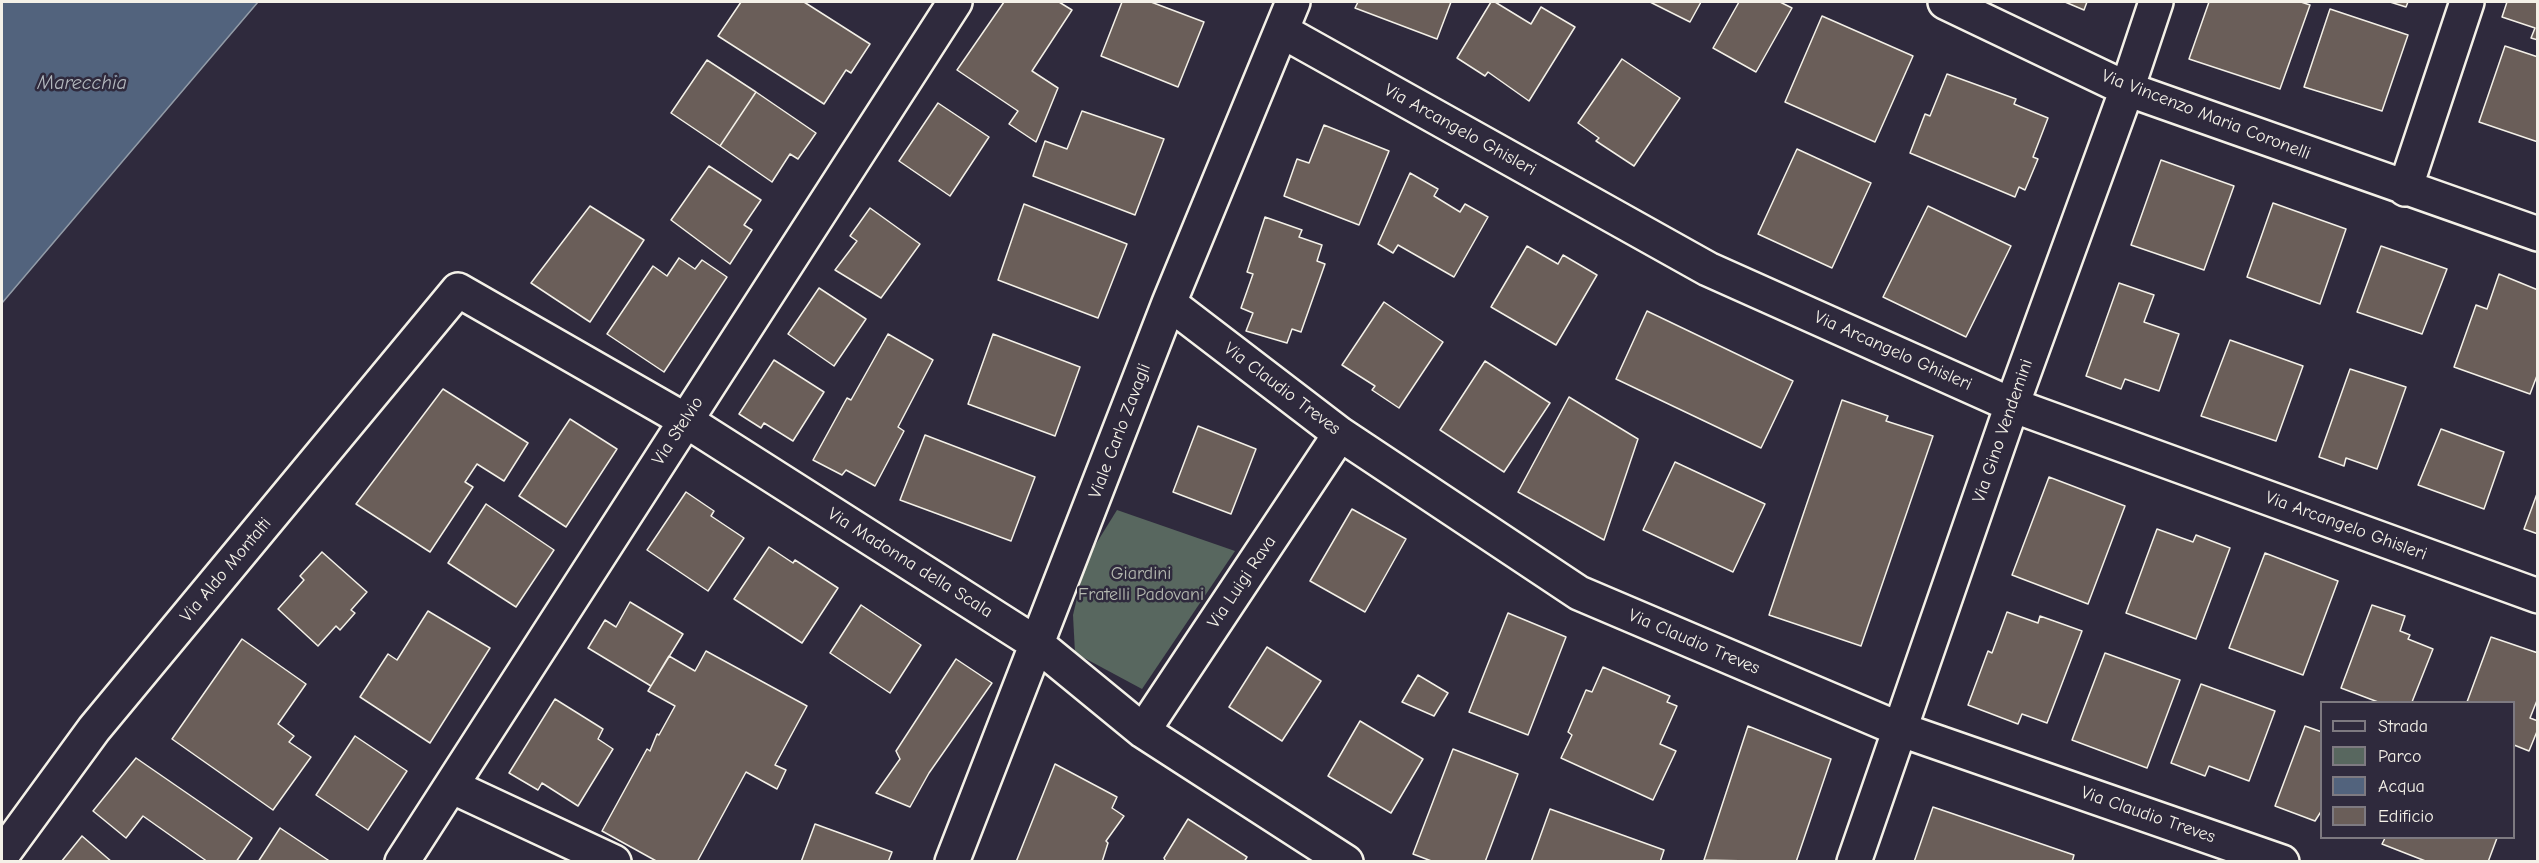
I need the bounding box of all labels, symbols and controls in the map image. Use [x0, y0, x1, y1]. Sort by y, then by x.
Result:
street label: Via Vincenzo Maria Coronelli [2098, 65, 2314, 165]
water label: Marecchia [37, 71, 127, 95]
street label: Via Arcangelo Ghisleri [1380, 79, 1540, 181]
street label: Via Arcangelo Ghisleri [1811, 306, 1975, 396]
street label: Via Claudio Treves [1219, 338, 1345, 440]
street label: Via Gino Vendemini [1968, 356, 2038, 506]
street label: Viale Carlo Zavagli [1084, 361, 1156, 501]
street label: Via Stelvio [648, 393, 708, 469]
street label: Via Arcangelo Ghisleri [2262, 487, 2430, 565]
street label: Via Madonna della Scala [823, 503, 997, 623]
street label: Via Aldo Montalti [176, 513, 276, 627]
street label: Via Luigi Rava [1203, 532, 1281, 632]
park label: Giardini Fratelli Padovani [1078, 563, 1204, 606]
street label: Via Claudio Treves [1625, 605, 1763, 679]
legend [2320, 701, 2515, 839]
text: Strada [2378, 716, 2428, 737]
text: Parco [2378, 746, 2421, 767]
text: Acqua [2378, 776, 2425, 797]
street label: Via Claudio Treves [2078, 782, 2218, 848]
text: Edificio [2378, 806, 2434, 827]

